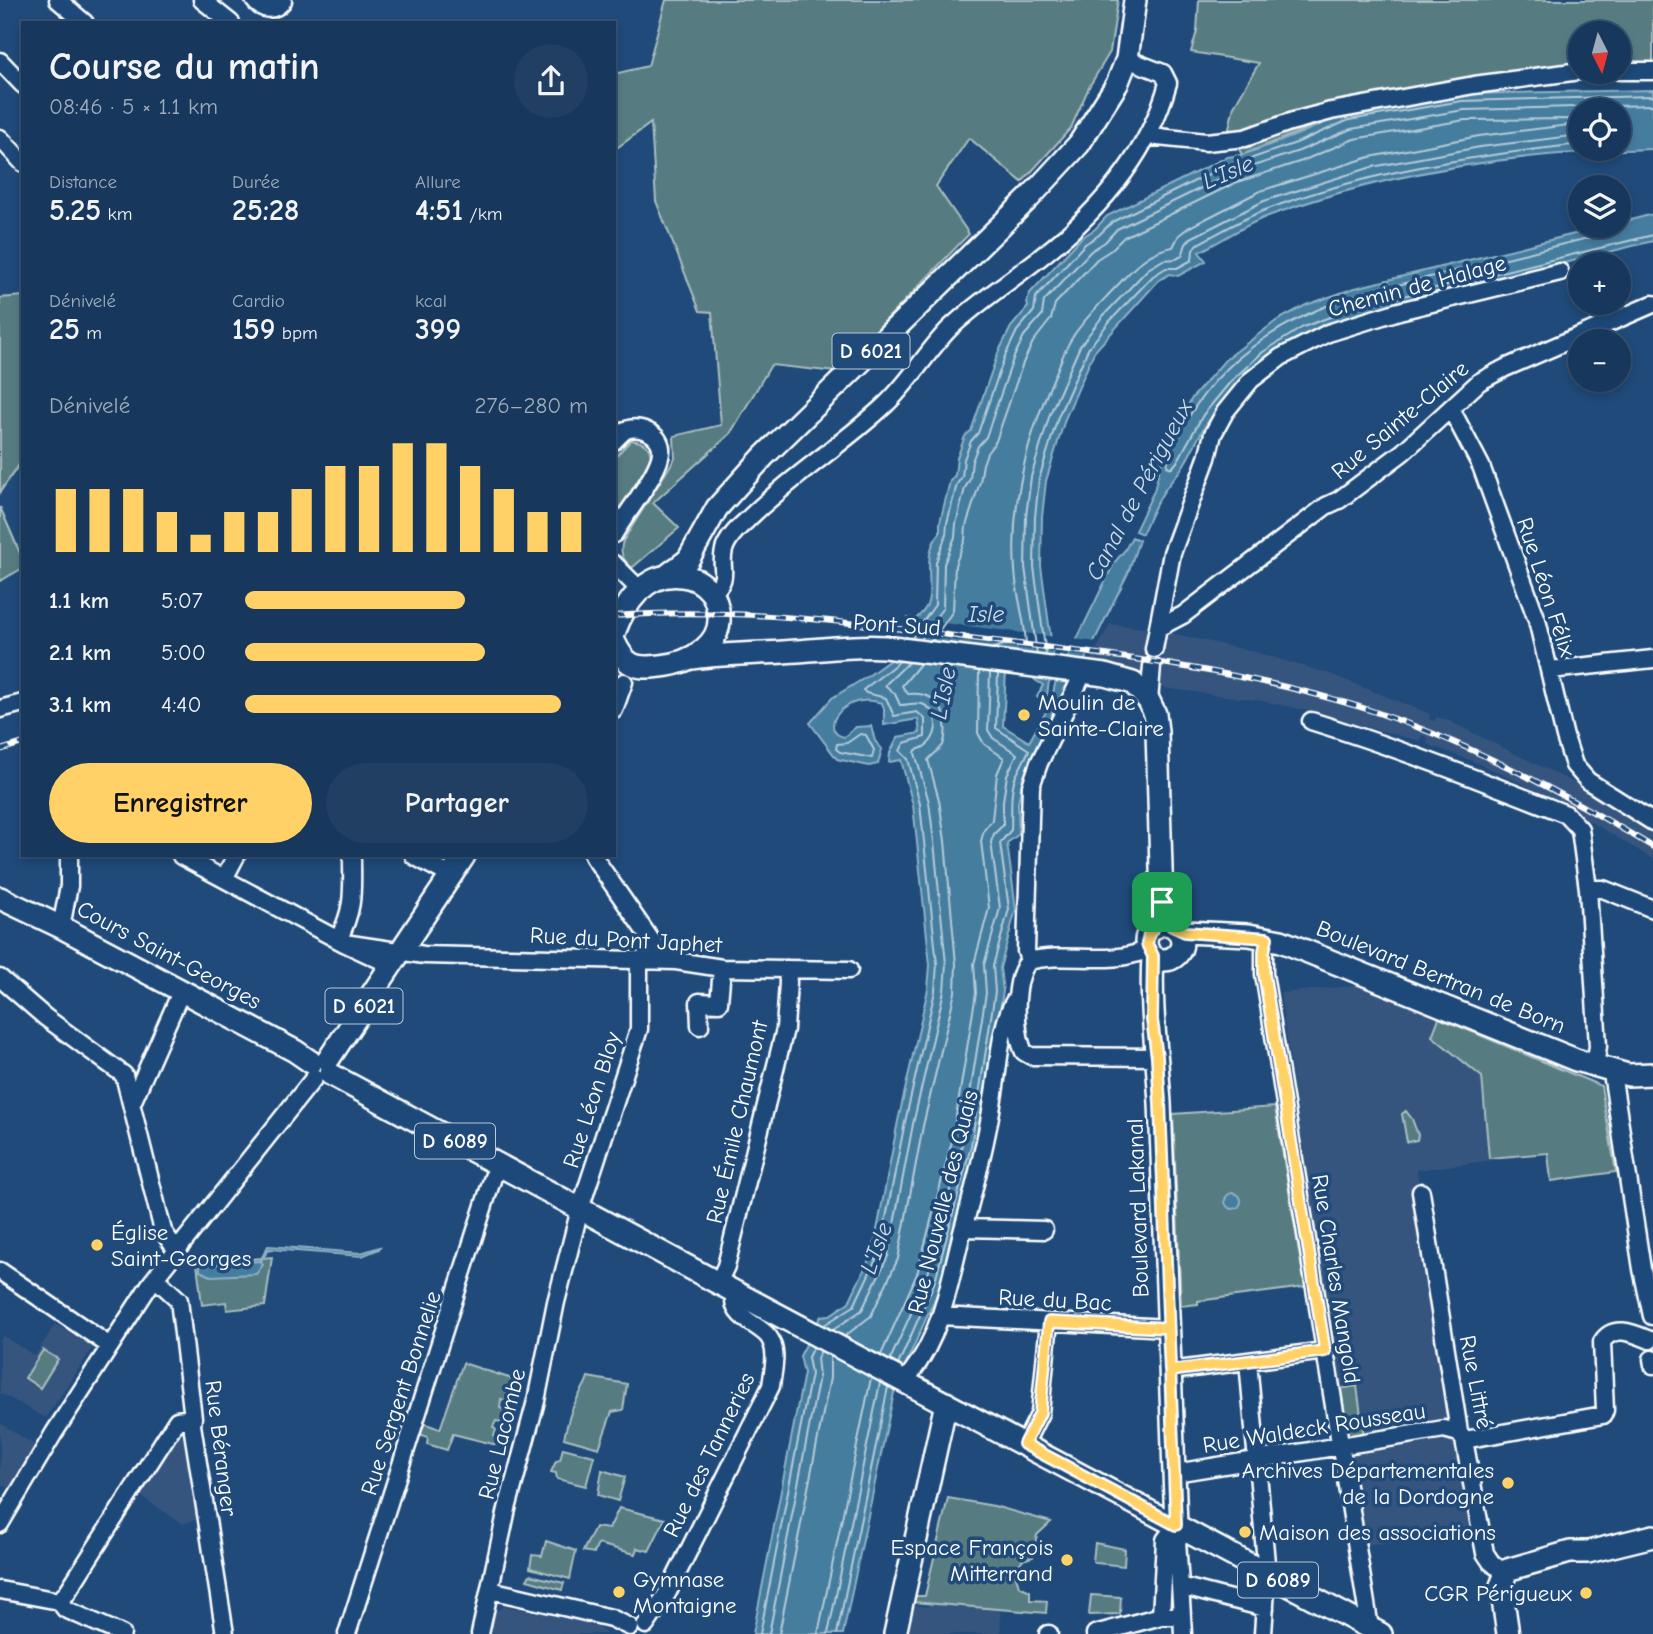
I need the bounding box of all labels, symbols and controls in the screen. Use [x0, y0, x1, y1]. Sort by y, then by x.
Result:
north arrow [1568, 21, 1631, 84]
map controls [1568, 21, 1631, 392]
button: share [514, 44, 588, 118]
text: Course du matin [49, 45, 320, 89]
text: 08:46 · 5 × 1.1 km [49, 93, 218, 120]
button: locate [1568, 98, 1631, 161]
water label: L'Isle [1198, 149, 1258, 195]
text: Distance [49, 171, 117, 193]
text: Durée [232, 171, 280, 193]
text: Allure [415, 171, 461, 193]
button: layers [1568, 175, 1631, 238]
text: 5.25 [49, 193, 101, 228]
text: 25:28 [232, 193, 299, 228]
text: 4:51 [415, 193, 463, 228]
text: km [101, 203, 133, 225]
text: /km [463, 203, 503, 225]
street label: Chemin de Halage [1325, 249, 1509, 323]
button: + [1568, 252, 1631, 315]
text: Dénivelé [49, 290, 116, 312]
text: Cardio [232, 290, 285, 312]
text: kcal [415, 290, 447, 312]
text: 25 [49, 312, 80, 347]
text: 159 [232, 312, 275, 347]
text: 399 [415, 312, 461, 347]
text: m [80, 322, 102, 344]
text: bpm [275, 322, 318, 344]
button: − [1568, 329, 1631, 392]
road number: D 6021 [832, 334, 910, 368]
street label: Rue Sainte-Claire [1326, 355, 1474, 485]
text: Dénivelé [49, 392, 130, 419]
text: 276–280 m [474, 392, 588, 419]
water label: Canal de Périgueux [1080, 394, 1199, 585]
street label: Rue Léon Félix [1511, 514, 1581, 660]
text: 1.1 km [49, 587, 109, 614]
text: 5:07 [161, 587, 203, 614]
water label: Isle [967, 600, 1004, 628]
street label: Pont Sud [852, 608, 942, 642]
text: 2.1 km [49, 639, 111, 666]
text: 5:00 [161, 639, 206, 666]
water label: L'Isle [924, 664, 962, 722]
place label: Moulin de Sainte-Claire [1038, 689, 1164, 742]
text: 3.1 km [49, 691, 111, 718]
text: 4:40 [161, 691, 201, 718]
marker: Moulin de Sainte-Claire [1016, 707, 1032, 723]
button: Enregistrer [49, 763, 312, 843]
button: Partager [326, 763, 588, 843]
pin [1132, 872, 1192, 932]
icon: arrive [1143, 883, 1181, 921]
street label: Cours Saint-Georges [72, 895, 266, 1015]
street label: Boulevard Bertran de Born [1313, 915, 1569, 1039]
street label: Rue du Pont Japhet [529, 921, 724, 959]
road number: D 6021 [326, 988, 402, 1024]
street label: Rue Émile Chaumont [700, 1016, 774, 1226]
street label: Rue Léon Bloy [557, 1028, 627, 1171]
street label: Rue Nouvelle des Quais [902, 1087, 984, 1317]
street label: Boulevard Lakanal [1121, 1118, 1155, 1298]
road number: D 6089 [415, 1124, 495, 1158]
street label: Rue Charles Mangold [1306, 1173, 1366, 1385]
water label: L'Isle [854, 1218, 898, 1278]
place label: Église Saint-Georges [111, 1219, 251, 1272]
marker: Église Saint-Georges [89, 1237, 105, 1253]
street label: Rue du Bac [998, 1284, 1112, 1316]
street label: Rue Sergent Bonnelie [355, 1287, 447, 1499]
street label: Rue Littré [1454, 1333, 1498, 1431]
street label: Rue Lacombe [473, 1366, 531, 1502]
street label: Rue des Tanneries [657, 1368, 761, 1542]
street label: Rue Béranger [199, 1379, 243, 1518]
street label: Rue Waldeck Rousseau [1201, 1397, 1427, 1459]
place label: Archives Départementales de la Dordogne [1242, 1457, 1494, 1510]
marker: Archives Départementales de la Dordogne [1500, 1475, 1516, 1491]
place label: Maison des associations [1259, 1519, 1496, 1546]
marker: Maison des associations [1237, 1524, 1253, 1540]
place label: Espace François Mitterrand [891, 1534, 1053, 1587]
marker: Espace François Mitterrand [1059, 1552, 1075, 1568]
road number: D 6089 [1238, 1562, 1318, 1598]
place label: Gymnase Montaigne [633, 1566, 737, 1619]
place label: CGR Périgueux [1424, 1580, 1572, 1607]
marker: Gymnase Montaigne [611, 1584, 627, 1600]
marker: CGR Périgueux [1578, 1585, 1594, 1601]

